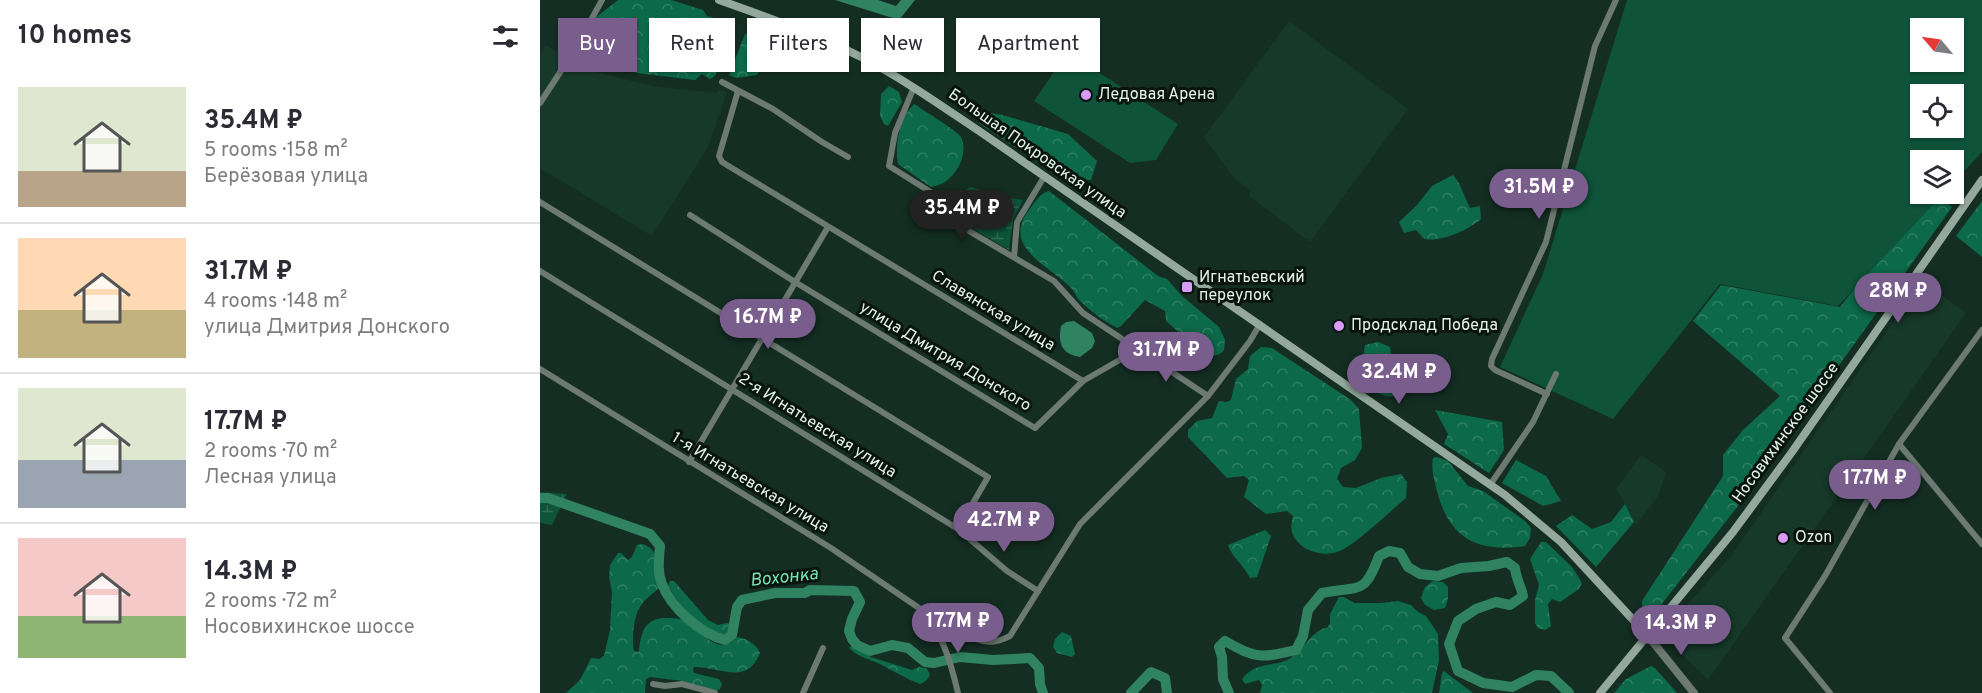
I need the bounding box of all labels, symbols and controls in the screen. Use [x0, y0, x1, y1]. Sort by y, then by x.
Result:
chip: Buy [558, 18, 637, 72]
chip: Rent [649, 18, 735, 72]
chip: Filters [747, 18, 849, 72]
chip: New [861, 18, 944, 72]
chip: Apartment [956, 18, 1100, 72]
north arrow [1910, 18, 1964, 72]
map controls [1910, 18, 1964, 204]
text: 10 homes [18, 20, 132, 53]
icon: filters [489, 20, 522, 53]
button: locate [1910, 84, 1964, 138]
street label: Большая Покровская улица [944, 85, 1130, 223]
place label: Ледовая Арена [1098, 85, 1215, 105]
marker: Ледовая Арена [1079, 88, 1093, 102]
text: 35.4M ₽ [204, 105, 303, 138]
icon: home [66, 111, 138, 183]
text: 5 rooms · 158 m² [204, 138, 348, 164]
button: layers [1910, 150, 1964, 204]
text: Берёзовая улица [204, 164, 368, 190]
pin: 31.5M ₽ [1484, 169, 1594, 220]
text: 31.5M ₽ [1503, 175, 1575, 201]
pin: 35.4M ₽ [907, 190, 1017, 241]
text: 35.4M ₽ [924, 196, 1000, 222]
text: 31.7M ₽ [204, 256, 293, 289]
icon: home [66, 262, 138, 334]
street label: Славянская улица [928, 266, 1058, 356]
place label: Игнатьевский переулок [1199, 268, 1305, 306]
pin: 28M ₽ [1856, 273, 1940, 324]
text: 28M ₽ [1868, 279, 1928, 305]
marker: Игнатьевский переулок [1180, 280, 1194, 294]
text: 4 rooms · 148 m² [204, 289, 347, 315]
street label: улица Дмитрия Донского [856, 298, 1035, 416]
pin: 16.7M ₽ [713, 299, 823, 350]
text: 16.7M ₽ [734, 305, 802, 331]
text: улица Дмитрия Донского [204, 315, 450, 341]
place label: Продсклад Победа [1351, 316, 1498, 336]
marker: Продсклад Победа [1332, 319, 1346, 333]
pin: 31.7M ₽ [1111, 332, 1221, 383]
text: 31.7M ₽ [1132, 338, 1200, 364]
pin: 32.4M ₽ [1344, 354, 1454, 405]
street label: Носовихинское шоссе [1728, 359, 1844, 507]
text: 32.4M ₽ [1361, 360, 1437, 386]
street label: 2-я Игнатьевская улица [734, 369, 900, 483]
text: 17.7M ₽ [204, 406, 288, 439]
icon: home [66, 412, 138, 484]
street label: 1-я Игнатьевская улица [668, 428, 832, 538]
text: 2 rooms · 70 m² [204, 439, 337, 465]
pin: 17.7M ₽ [1820, 460, 1930, 511]
text: Лесная улица [204, 465, 337, 491]
text: 17.7M ₽ [1843, 466, 1907, 492]
pin: 42.7M ₽ [949, 502, 1059, 553]
text: 42.7M ₽ [967, 508, 1041, 534]
place label: Ozon [1795, 528, 1832, 548]
marker: Ozon [1776, 531, 1790, 545]
text: 14.3M ₽ [204, 556, 298, 589]
icon: home [66, 562, 138, 634]
water label: Вохонка [749, 563, 820, 593]
text: 2 rooms · 72 m² [204, 589, 337, 615]
pin: 17.7M ₽ [903, 603, 1013, 654]
pin: 14.3M ₽ [1626, 605, 1736, 656]
text: 17.7M ₽ [926, 609, 990, 635]
text: 14.3M ₽ [1645, 611, 1717, 637]
text: Носовихинское шоссе [204, 615, 415, 641]

